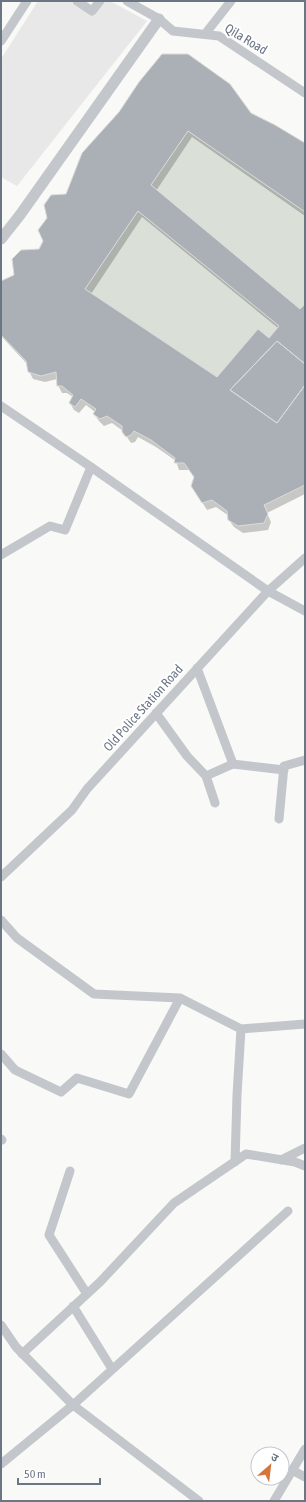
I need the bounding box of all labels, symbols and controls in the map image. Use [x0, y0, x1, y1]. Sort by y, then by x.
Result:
street label: Qila Road [222, 21, 270, 57]
street label: Old Police Station Road [100, 662, 186, 754]
north arrow [250, 1446, 290, 1486]
text: उ [269, 1450, 281, 1464]
scale bar [18, 1460, 100, 1486]
text: 50 m [24, 1467, 46, 1481]

